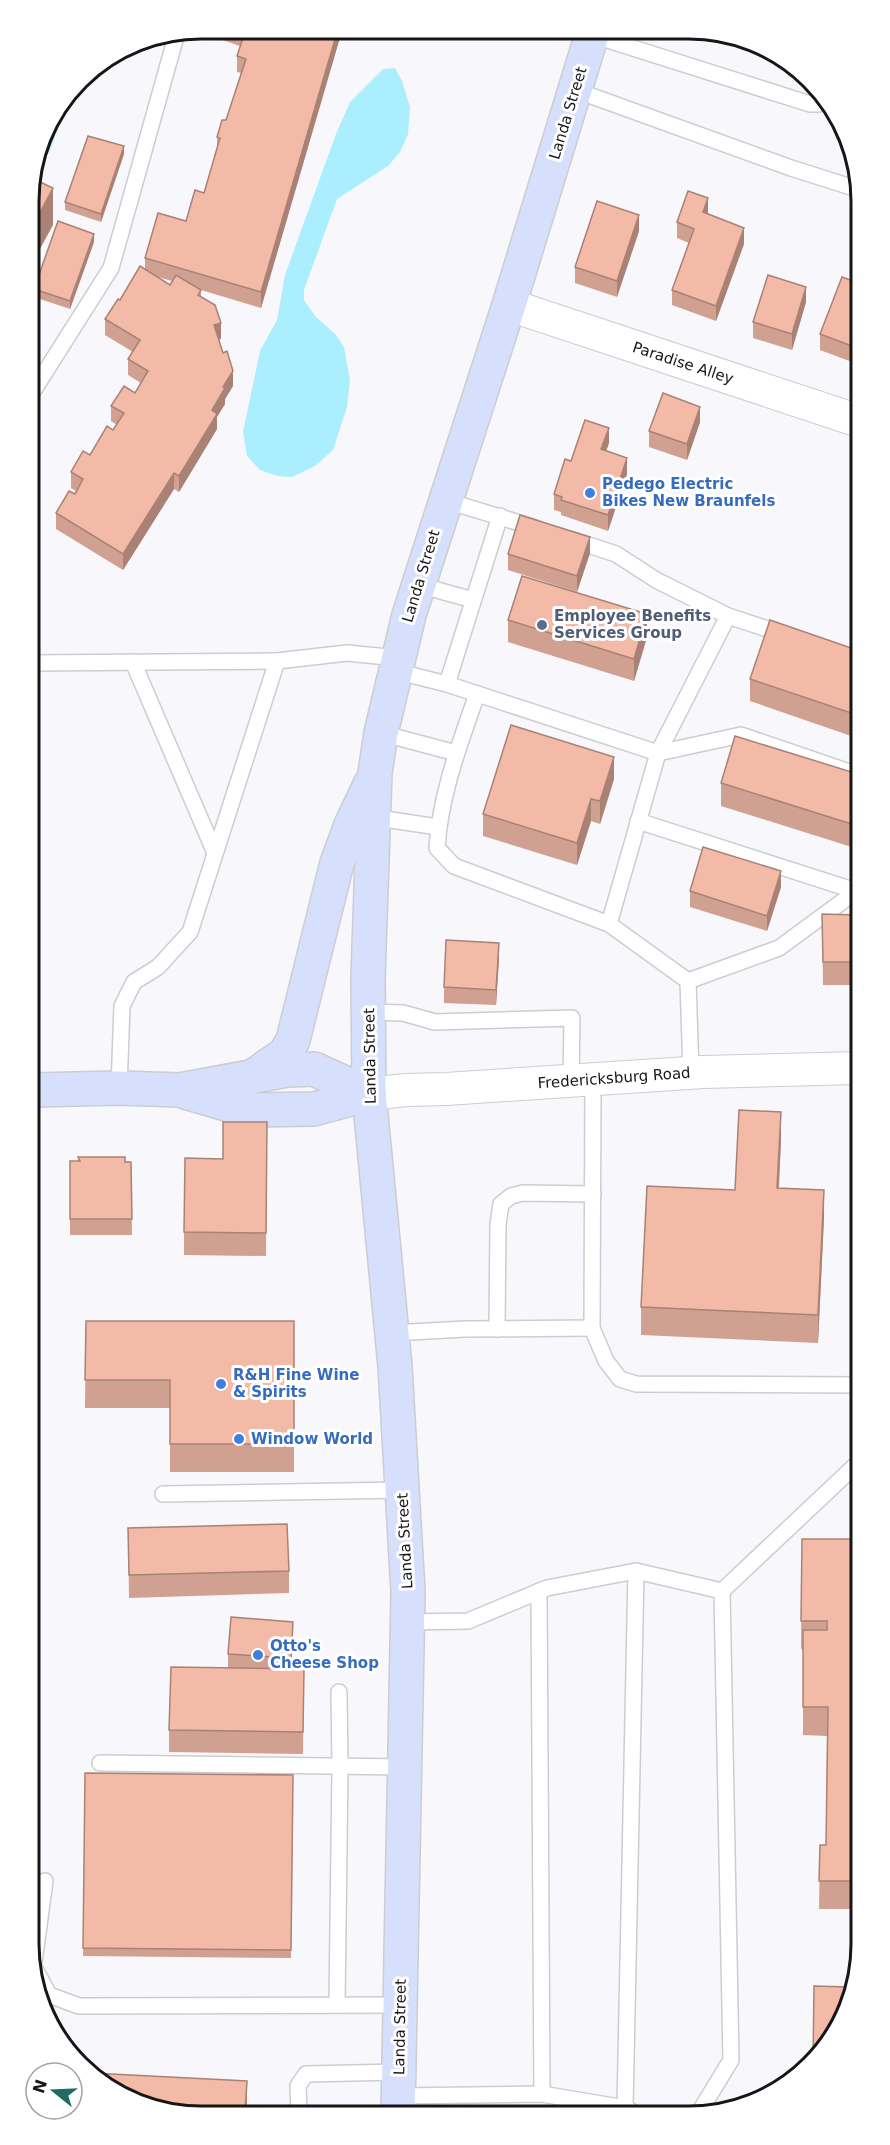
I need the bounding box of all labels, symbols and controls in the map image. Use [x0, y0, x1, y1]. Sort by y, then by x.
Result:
street label: Landa Street [545, 64, 591, 162]
street label: Paradise Alley [630, 338, 736, 388]
place label: Pedego Electric Bikes New Braunfels [602, 475, 775, 510]
marker: Pedego Electric Bikes New Braunfels [583, 486, 597, 500]
street label: Landa Street [398, 527, 444, 625]
place label: Employee Benefits Services Group [554, 607, 711, 642]
marker: Employee Benefits Services Group [535, 618, 549, 632]
street label: Landa Street [360, 1008, 380, 1104]
street label: Fredericksburg Road [537, 1064, 691, 1092]
place label: R&H Fine Wine & Spirits [233, 1366, 359, 1401]
marker: R&H Fine Wine & Spirits [214, 1377, 228, 1391]
place label: Window World [251, 1430, 373, 1448]
marker: Window World [232, 1432, 246, 1446]
street label: Landa Street [393, 1492, 417, 1589]
place label: Otto's Cheese Shop [270, 1637, 379, 1672]
marker: Otto's Cheese Shop [251, 1648, 265, 1662]
street label: Landa Street [390, 1979, 410, 2075]
north arrow [24, 2061, 84, 2121]
text: N [29, 2077, 51, 2096]

